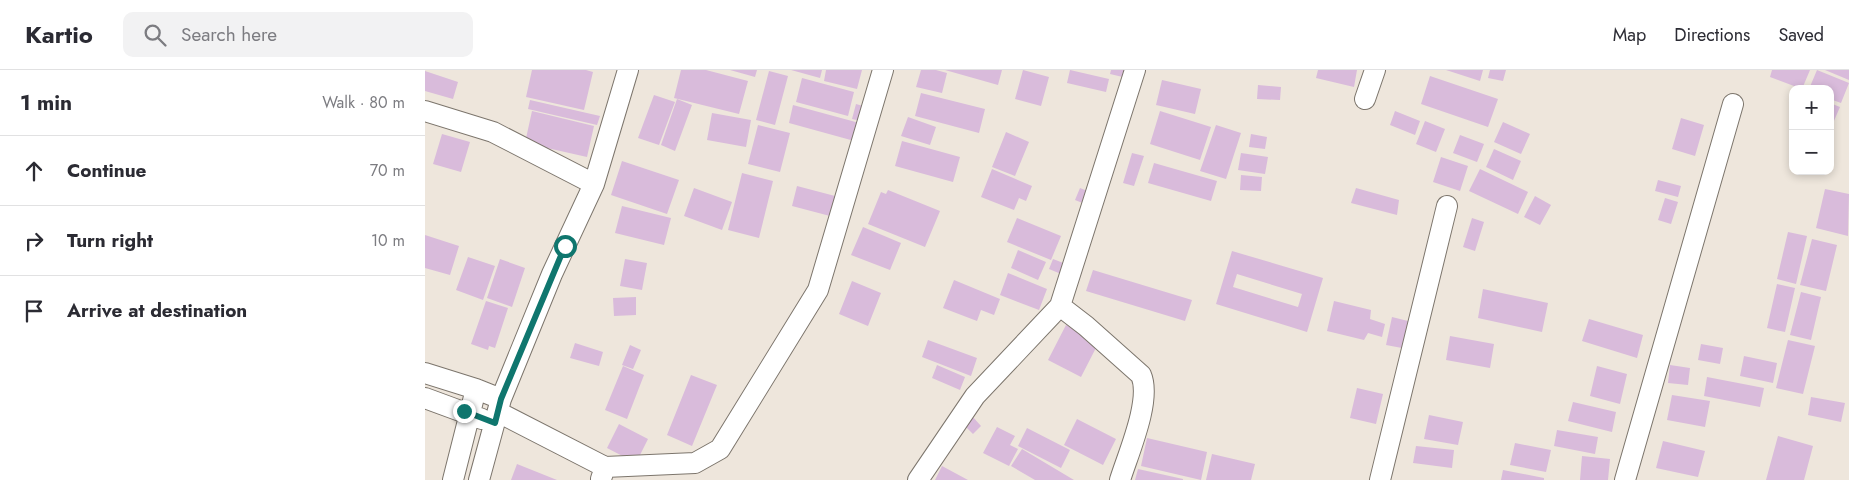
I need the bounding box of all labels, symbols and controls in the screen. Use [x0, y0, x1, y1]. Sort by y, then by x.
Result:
search box [123, 12, 473, 57]
text: Kartio [25, 17, 93, 52]
icon: search [141, 21, 169, 49]
text: Search here [181, 21, 277, 48]
text: Map [1613, 22, 1646, 48]
text: Directions [1674, 22, 1750, 48]
text: Saved [1778, 22, 1824, 48]
map controls [1789, 85, 1834, 175]
button: + [1789, 85, 1834, 130]
text: 1 min [20, 88, 72, 118]
text: Walk · 80 m [322, 91, 405, 114]
button: − [1789, 130, 1834, 175]
icon: ahead [20, 157, 48, 185]
text: Continue [67, 157, 146, 184]
text: 70 m [370, 159, 405, 182]
icon: right [20, 227, 48, 255]
text: Turn right [67, 227, 153, 254]
text: 10 m [371, 229, 405, 252]
route start [554, 235, 577, 258]
icon: arrive [20, 297, 48, 325]
text: Arrive at destination [67, 297, 247, 324]
route end [453, 400, 476, 423]

